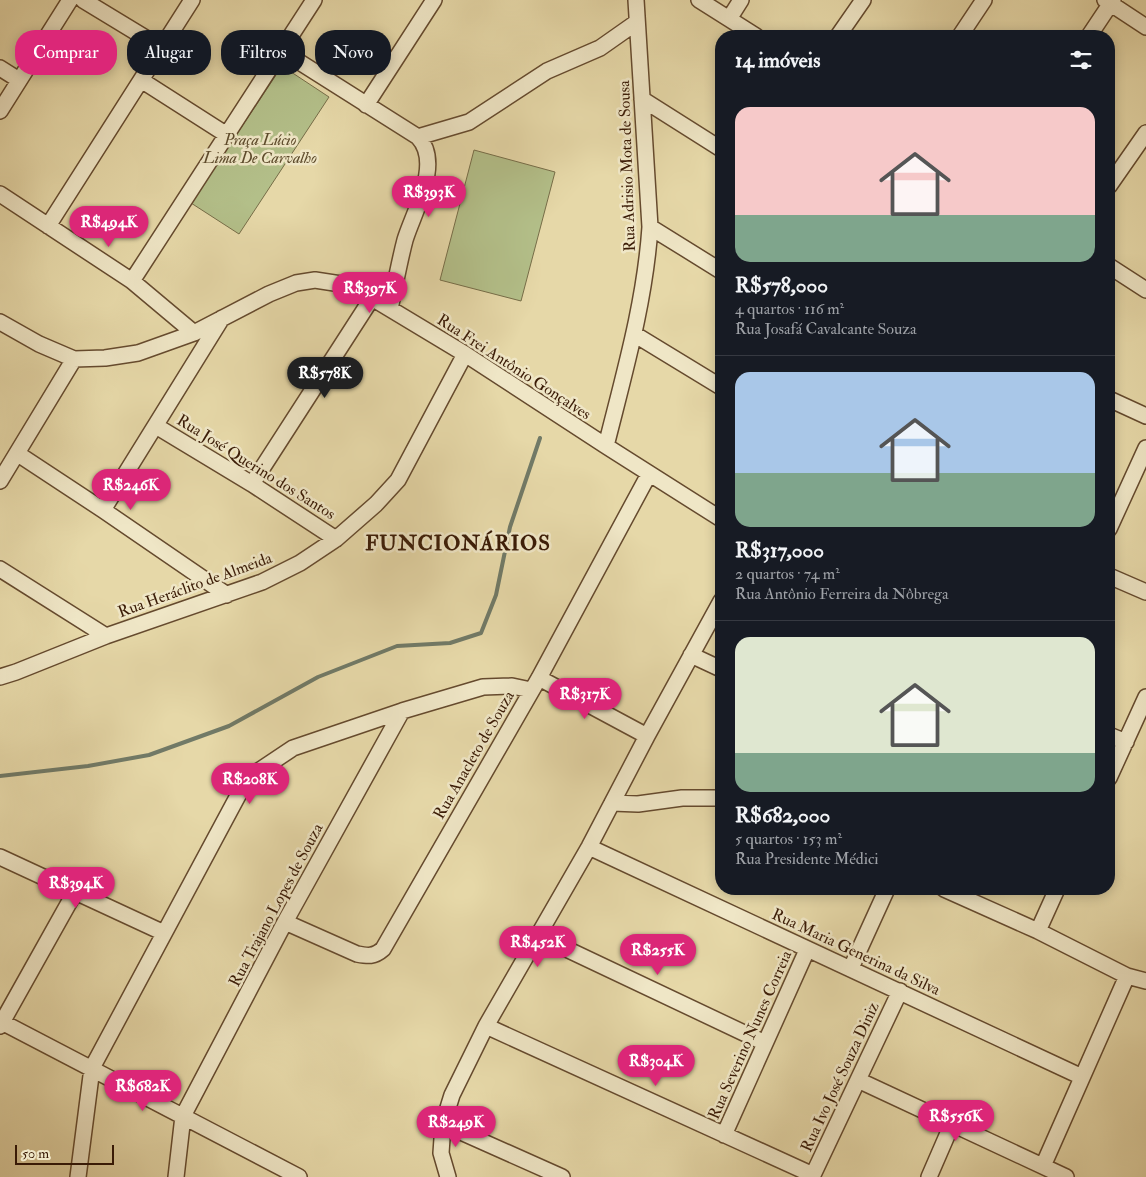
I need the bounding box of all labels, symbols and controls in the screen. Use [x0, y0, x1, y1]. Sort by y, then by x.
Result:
chip: Comprar [15, 30, 117, 75]
chip: Alugar [127, 30, 211, 75]
chip: Filtros [221, 30, 305, 75]
chip: Novo [315, 30, 391, 75]
icon: filters [1067, 46, 1095, 74]
text: 14 imóveis [735, 47, 820, 74]
street label: Rua Adrisio Mota de Sousa [614, 80, 640, 252]
park label: Praça Lúcio Lima De Carvalho [202, 130, 317, 168]
icon: home [870, 139, 960, 229]
pin: R$393K [388, 176, 470, 218]
text: R$393K [403, 182, 455, 202]
pin: R$494K [68, 206, 150, 248]
text: R$494K [80, 212, 138, 232]
pin: R$397K [329, 272, 411, 314]
text: R$578,000 [735, 272, 828, 299]
text: R$397K [343, 278, 397, 298]
text: 4 quartos · 116 m² [735, 299, 844, 319]
street label: Rua Frei Antônio Gonçalves [433, 310, 595, 424]
text: Rua Josafá Cavalcante Souza [735, 319, 917, 339]
pin: R$578K [284, 356, 366, 399]
text: R$578K [298, 363, 352, 383]
icon: home [870, 405, 960, 495]
street label: Rua José Querino dos Santos [172, 410, 339, 525]
pin: R$246K [90, 468, 172, 511]
text: R$246K [103, 475, 159, 495]
district label: FUNCIONÁRIOS [365, 530, 551, 557]
text: R$317,000 [735, 537, 824, 564]
street label: Rua Heráclito de Almeida [115, 548, 275, 622]
text: 2 quartos · 74 m² [735, 564, 840, 584]
text: Rua Antônio Ferreira da Nôbrega [735, 584, 949, 604]
icon: home [870, 670, 960, 760]
pin: R$317K [544, 678, 626, 720]
text: R$317K [560, 684, 610, 704]
street label: Rua Anacleto de Souza [429, 687, 519, 823]
pin: R$208K [209, 762, 291, 805]
text: R$208K [222, 769, 278, 789]
text: R$682,000 [735, 802, 830, 829]
street label: Rua Trajano Lopes de Souza [224, 820, 329, 990]
text: 5 quartos · 153 m² [735, 829, 842, 849]
text: Rua Presidente Médici [735, 849, 879, 869]
pin: R$394K [35, 866, 117, 909]
text: R$394K [49, 873, 103, 893]
street label: Rua Maria Generina da Silva [769, 904, 944, 1000]
pin: R$452K [497, 926, 579, 968]
text: R$452K [510, 932, 566, 952]
pin: R$255K [617, 934, 699, 976]
text: R$255K [631, 940, 685, 960]
street label: Rua Severino Nunes Correia [704, 947, 796, 1123]
street label: Rua Ivo José Souza Diniz [796, 999, 885, 1156]
pin: R$304K [615, 1044, 697, 1087]
text: R$304K [629, 1051, 683, 1071]
pin: R$682K [102, 1070, 184, 1112]
text: R$682K [115, 1076, 171, 1096]
pin: R$556K [915, 1100, 997, 1142]
pin: R$249K [415, 1106, 497, 1148]
text: R$556K [929, 1106, 983, 1126]
text: R$249K [428, 1112, 484, 1132]
scale bar [15, 1142, 114, 1165]
text: 50 m [22, 1145, 49, 1162]

